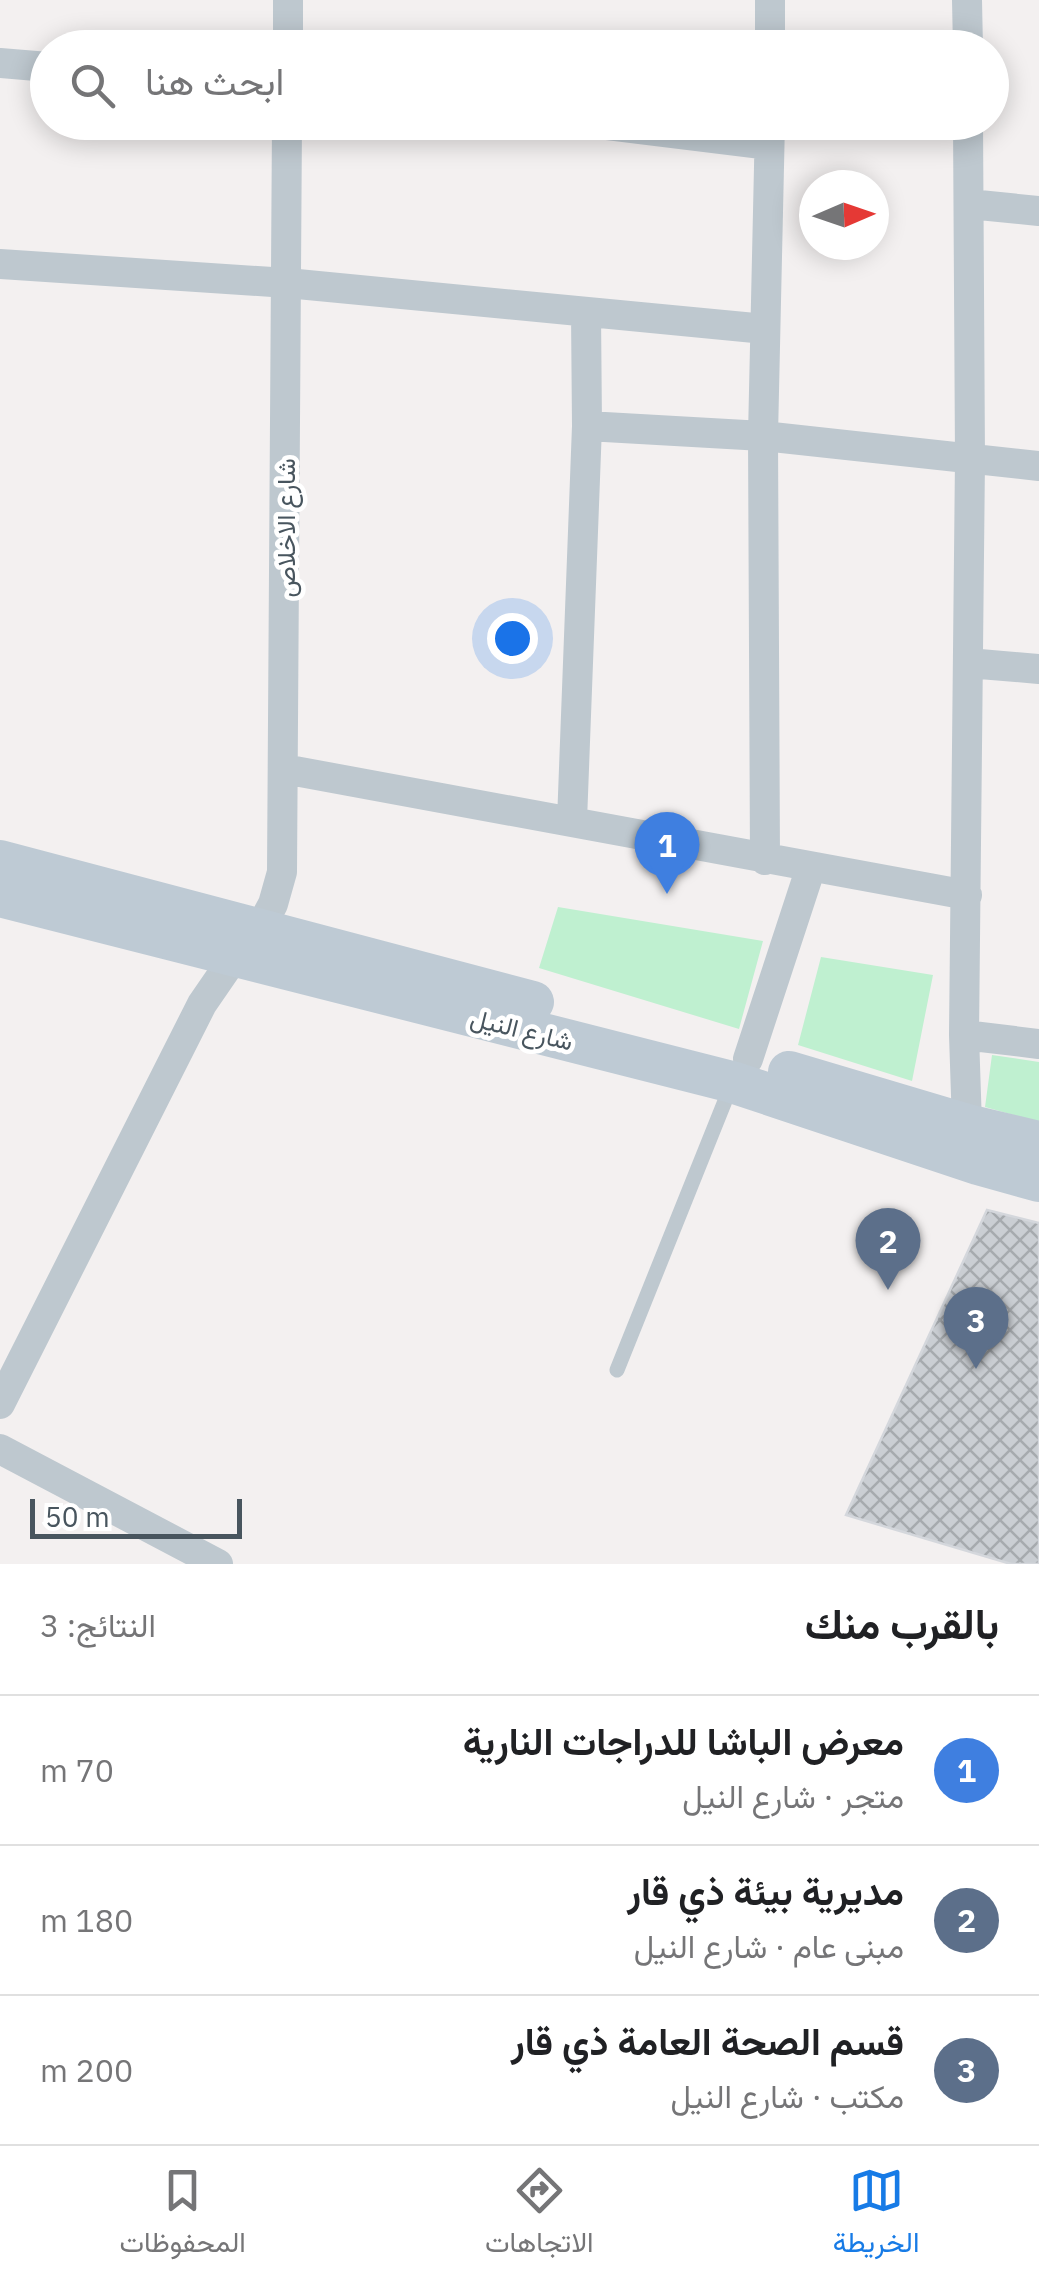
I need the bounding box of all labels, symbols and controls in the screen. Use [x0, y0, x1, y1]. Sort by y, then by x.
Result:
search box [30, 30, 1009, 140]
text: ابحث هنا [145, 56, 284, 105]
icon: search [65, 58, 120, 113]
north arrow [799, 170, 889, 260]
street label: شارع الاخلاص [269, 458, 303, 598]
your location [487, 613, 538, 664]
pin: 1 [634, 812, 700, 894]
street label: شارع النيل [467, 1000, 577, 1059]
pin: 2 [856, 1208, 920, 1290]
pin: 3 [944, 1286, 1008, 1369]
scale bar [30, 1494, 242, 1538]
text: 50 m [45, 1498, 110, 1535]
text: بالقرب منك [805, 1596, 999, 1651]
text: النتائج: 3 [40, 1604, 156, 1646]
text: معرض الباشا للدراجات النارية [463, 1716, 904, 1765]
text: 70 m [40, 1749, 114, 1791]
text: 1 [957, 1749, 976, 1791]
text: متجر · شارع النيل [682, 1775, 904, 1817]
text: مديرية بيئة ذي قار [627, 1866, 904, 1915]
text: 180 m [40, 1899, 133, 1941]
text: 2 [957, 1899, 976, 1941]
text: مبنى عام · شارع النيل [634, 1925, 904, 1967]
text: قسم الصحة العامة ذي قار [511, 2016, 904, 2065]
text: 200 m [40, 2049, 133, 2091]
text: 3 [957, 2049, 976, 2091]
text: مكتب · شارع النيل [670, 2075, 904, 2117]
tab: المحفوظات [120, 2163, 246, 2267]
tab: الاتجاهات [485, 2163, 594, 2267]
tab: الخريطة [833, 2163, 919, 2267]

